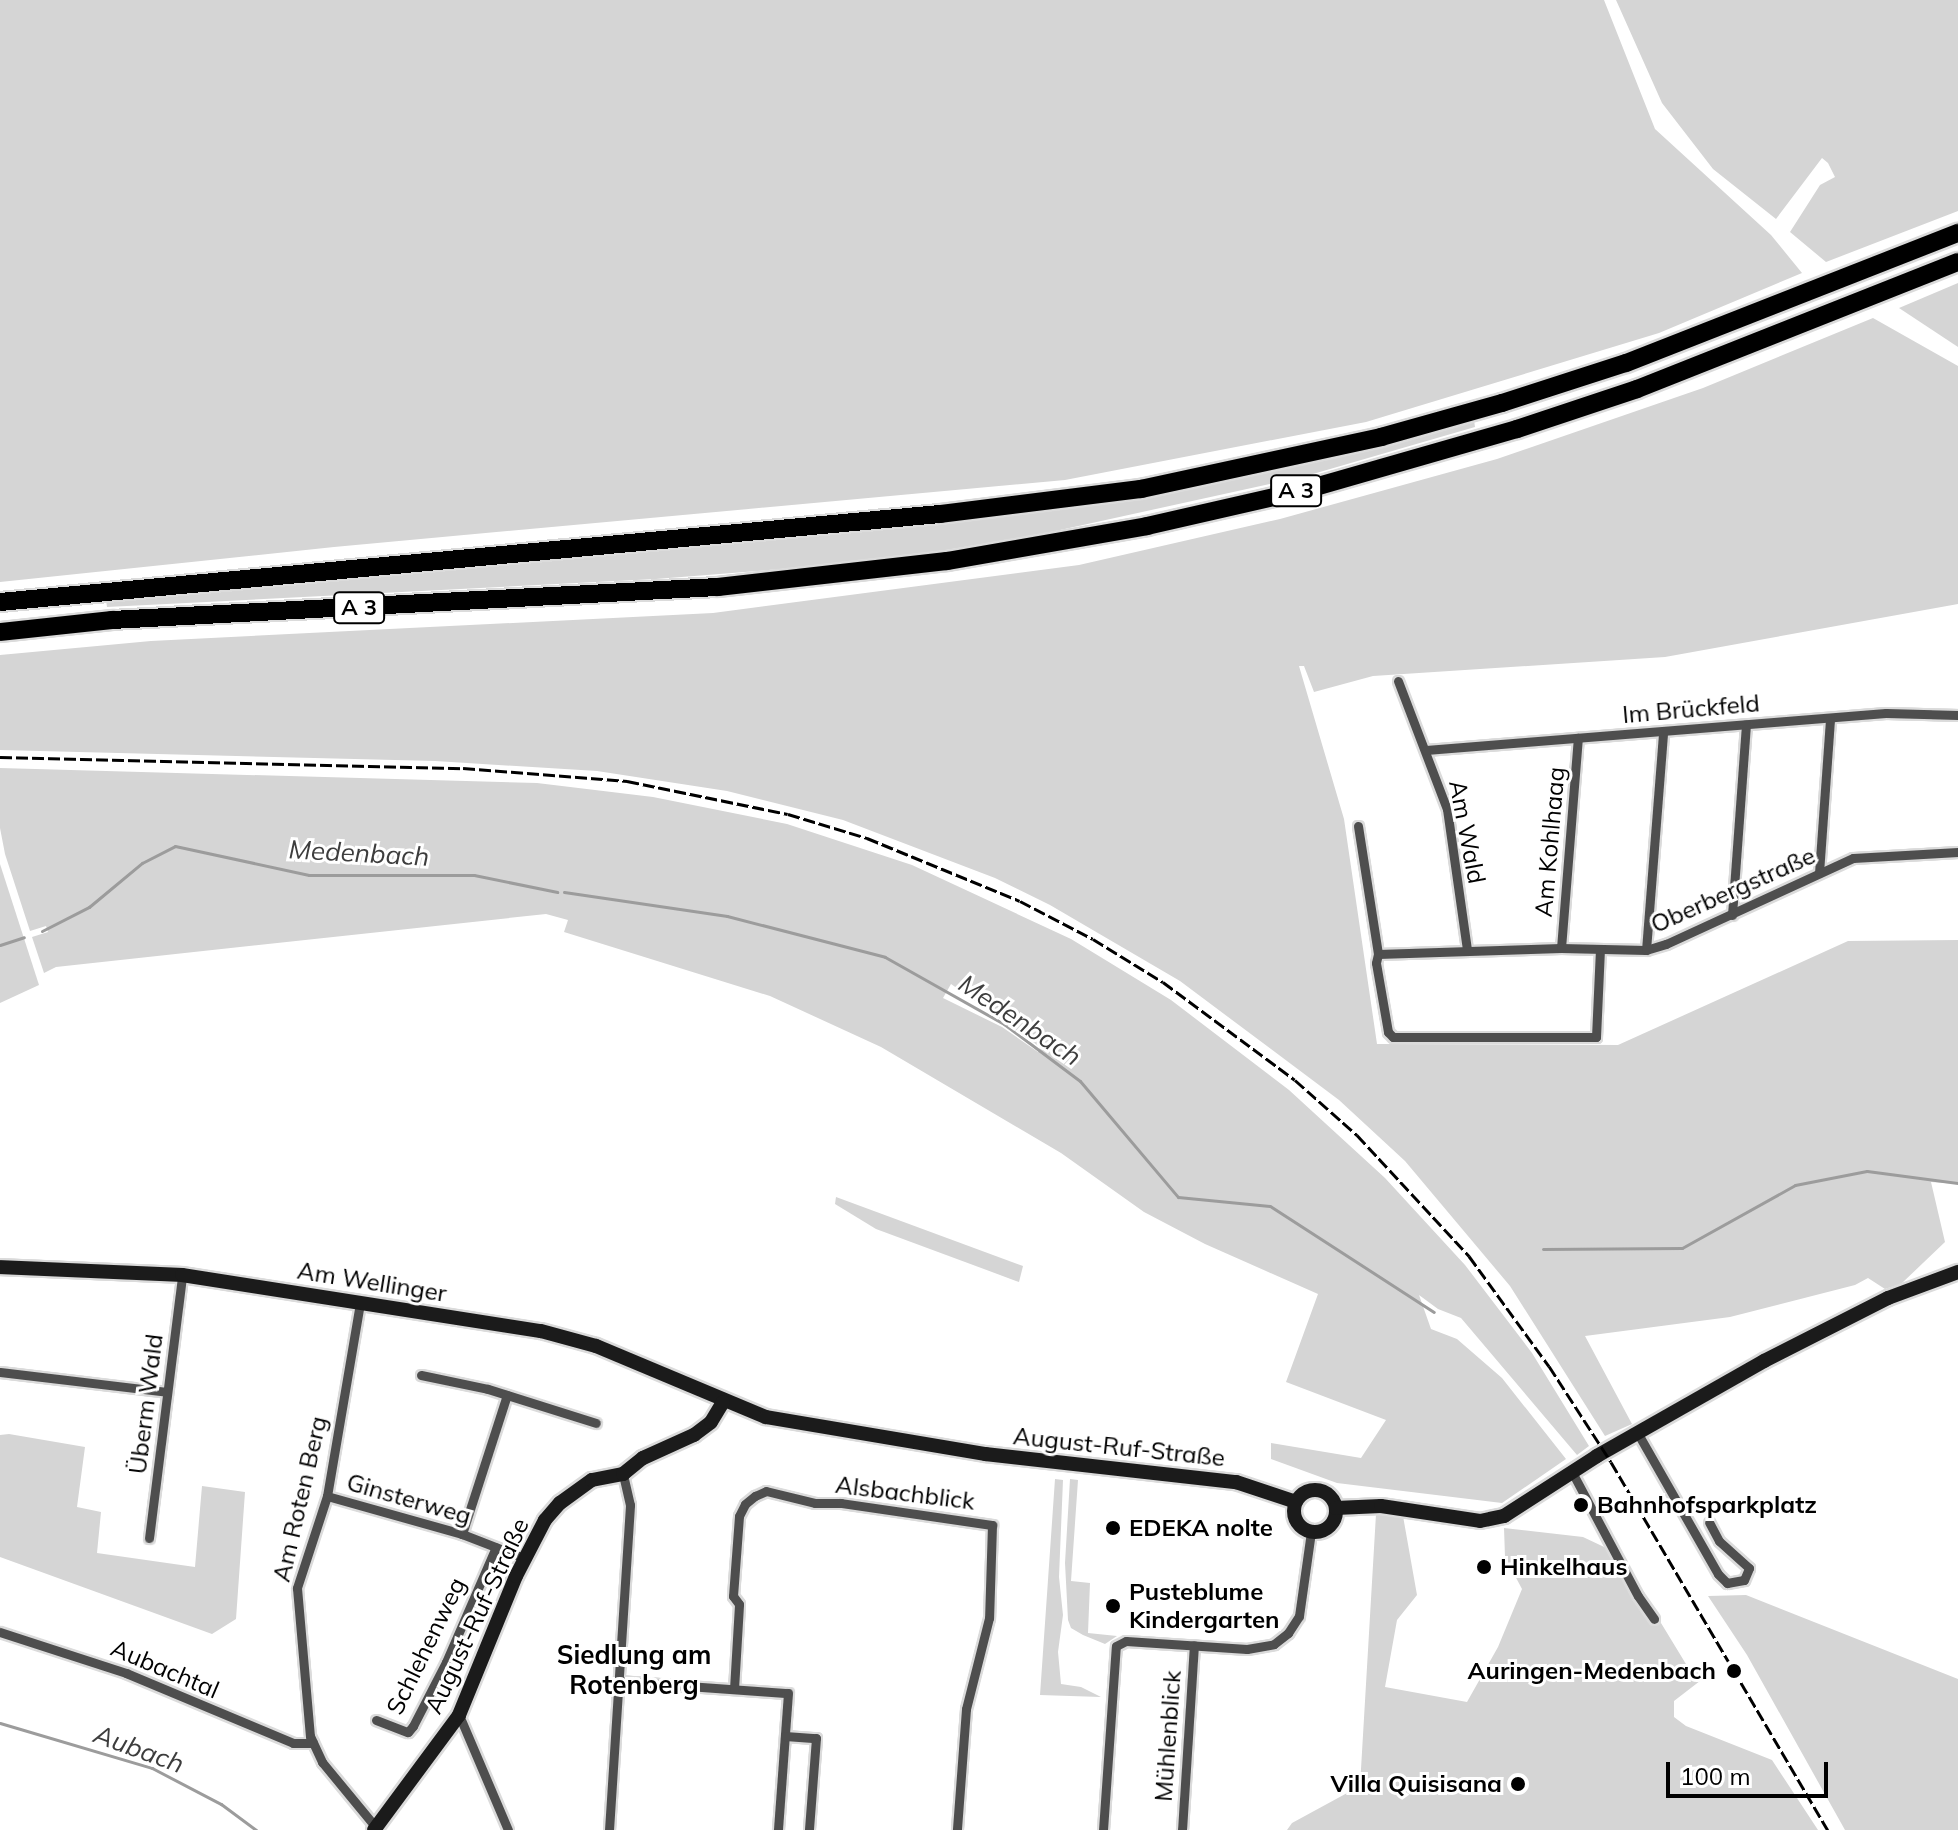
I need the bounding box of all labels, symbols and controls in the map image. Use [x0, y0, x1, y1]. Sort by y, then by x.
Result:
road number: A 3 [1270, 473, 1322, 509]
road number: A 3 [333, 590, 385, 626]
street label: Im Brückfeld [1621, 689, 1761, 729]
street label: Am Kohlhaag [1529, 766, 1571, 918]
street label: Am Wald [1443, 778, 1491, 886]
water label: Medenbach [288, 834, 430, 872]
street label: Oberbergstraße [1646, 841, 1820, 939]
water label: Medenbach [953, 968, 1087, 1072]
street label: Am Wellinger [295, 1256, 449, 1308]
street label: Überm Wald [123, 1332, 169, 1476]
street label: Am Roten Berg [267, 1413, 333, 1585]
street label: August-Ruf-Straße [1012, 1422, 1226, 1472]
street label: Ginsterweg [343, 1468, 475, 1530]
street label: Alsbachblick [834, 1470, 976, 1516]
place label: Bahnhofsparkplatz [1597, 1491, 1817, 1519]
marker: Bahnhofsparkplatz [1572, 1496, 1590, 1514]
street label: August-Ruf-Straße [419, 1514, 535, 1718]
place label: EDEKA nolte [1129, 1514, 1273, 1542]
marker: EDEKA nolte [1104, 1519, 1122, 1537]
place label: Hinkelhaus [1500, 1553, 1627, 1581]
marker: Hinkelhaus [1475, 1558, 1493, 1576]
street label: Schlehenweg [380, 1573, 472, 1719]
place label: Pusteblume Kindergarten [1129, 1578, 1280, 1634]
marker: Pusteblume Kindergarten [1104, 1597, 1122, 1615]
street label: Aubachtal [107, 1633, 223, 1705]
district label: Siedlung am Rotenberg [557, 1639, 711, 1700]
place label: Auringen-Medenbach [1468, 1657, 1716, 1685]
marker: Auringen-Medenbach [1723, 1660, 1745, 1682]
street label: Mühlenblick [1149, 1669, 1187, 1803]
water label: Aubach [90, 1718, 188, 1780]
scale bar [1670, 1746, 1832, 1796]
text: 100 m [1680, 1761, 1751, 1791]
place label: Villa Quisisana [1330, 1770, 1502, 1798]
marker: Villa Quisisana [1509, 1775, 1527, 1793]

